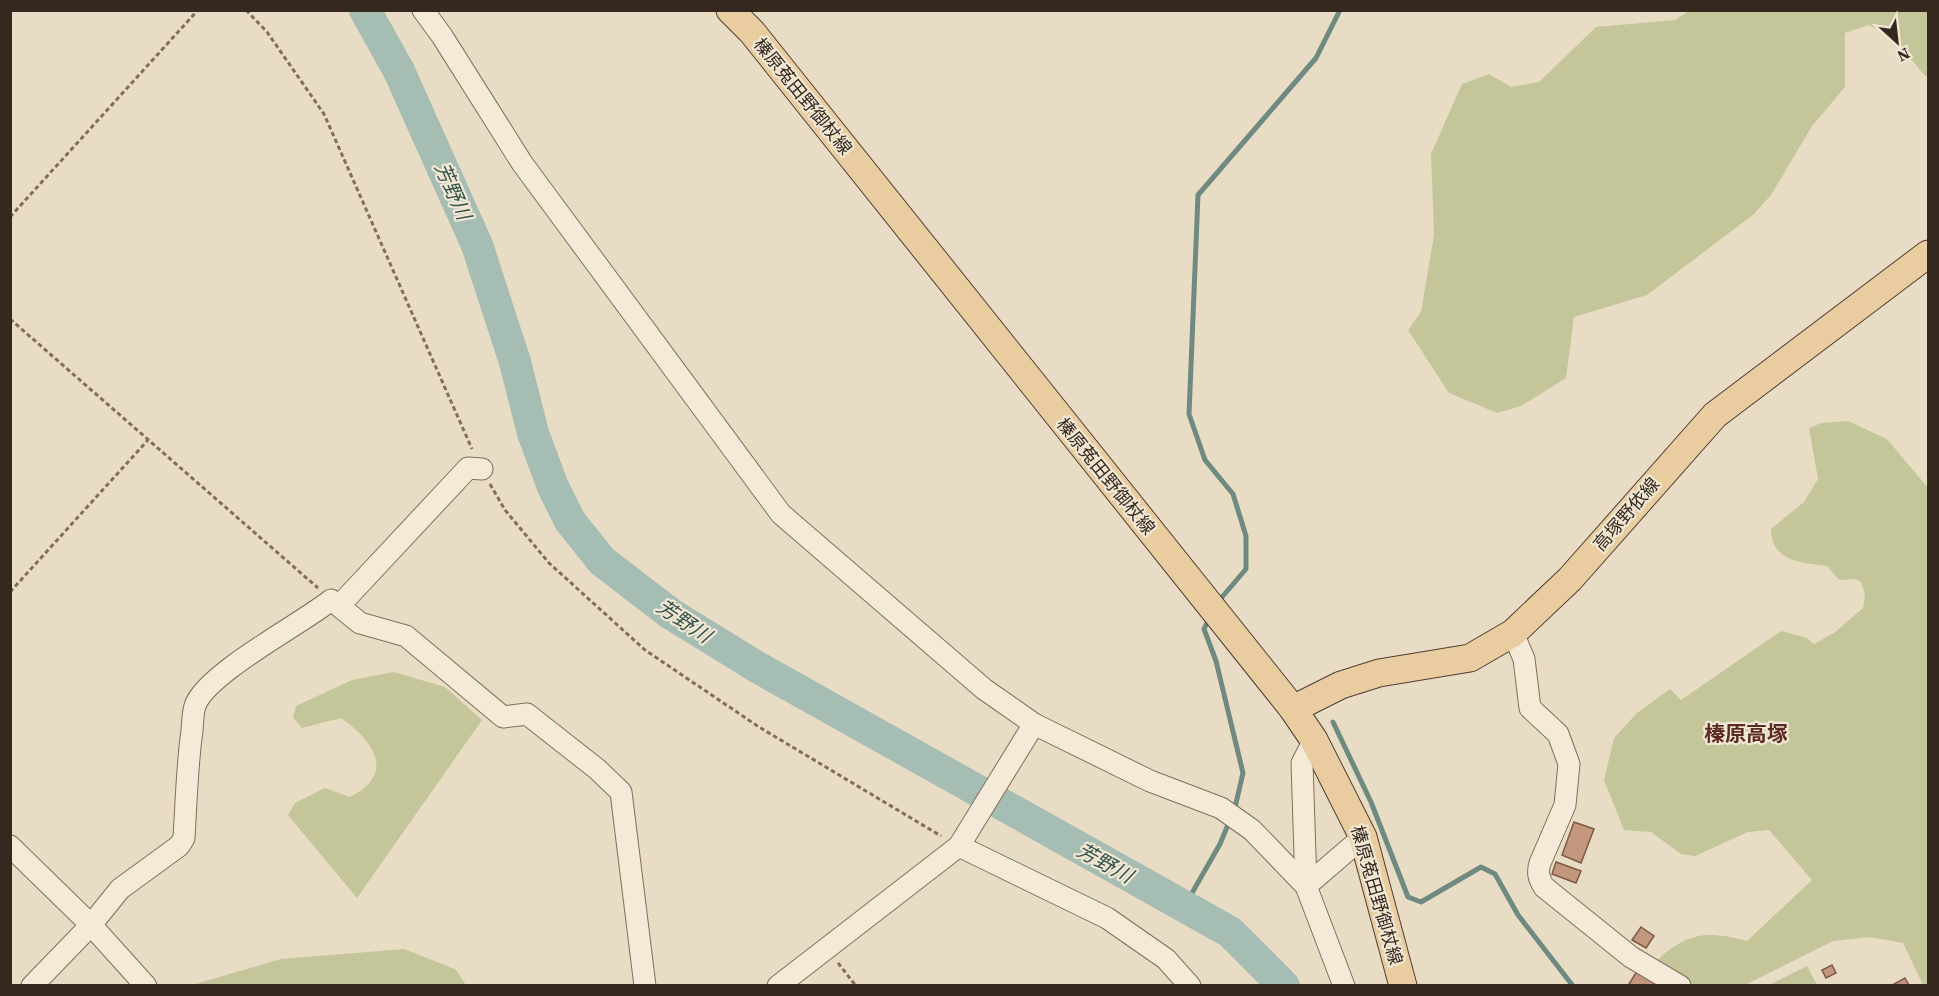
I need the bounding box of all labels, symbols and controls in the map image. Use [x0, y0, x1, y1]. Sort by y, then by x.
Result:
north arrow [1867, 12, 1927, 72]
street label: 榛原菟田野御杖線 [748, 32, 858, 160]
text: N [1893, 43, 1914, 68]
water label: 芳野川 [428, 158, 479, 226]
street label: 榛原菟田野御杖線 [1051, 412, 1161, 540]
street label: 高塚野依線 [1587, 472, 1665, 556]
water label: 芳野川 [651, 593, 718, 651]
district label: 榛原高塚 [1704, 719, 1788, 748]
street label: 榛原菟田野御杖線 [1345, 822, 1409, 968]
water label: 芳野川 [1072, 836, 1140, 891]

